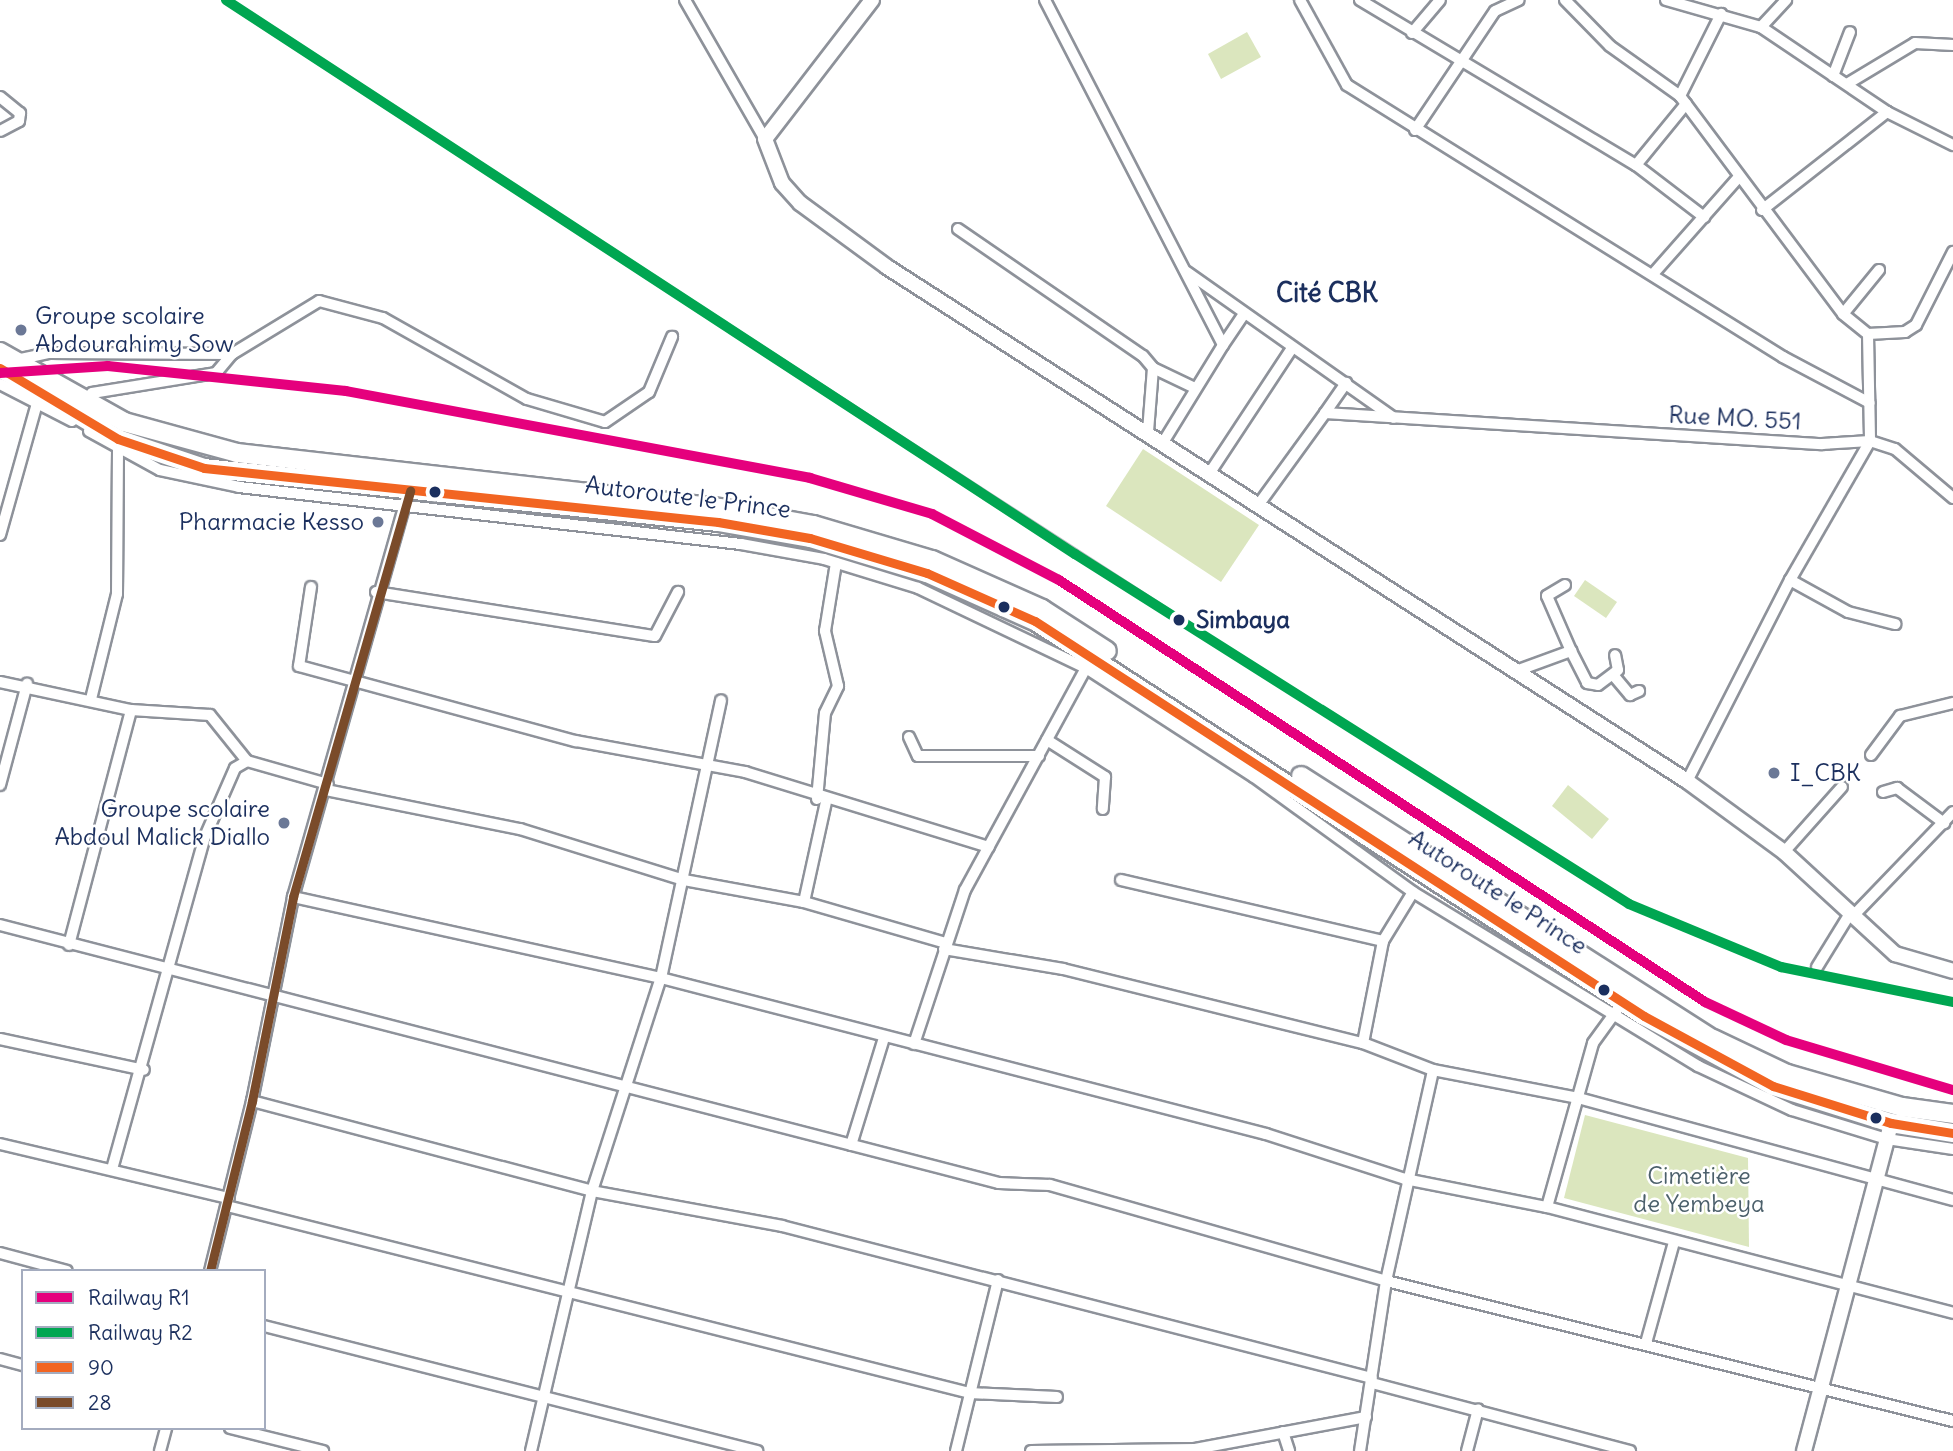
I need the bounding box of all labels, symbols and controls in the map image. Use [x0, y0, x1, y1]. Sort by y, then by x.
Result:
district label: Cité CBK [1276, 277, 1378, 309]
place label: Groupe scolaire Abdourahimy Sow [35, 302, 234, 358]
marker: Groupe scolaire Abdourahimy Sow [13, 322, 29, 338]
street label: Rue MO. 551 [1668, 400, 1802, 436]
street label: Autoroute le Prince [584, 470, 792, 524]
unlabelled marker [428, 485, 442, 499]
place label: Pharmacie Kesso [179, 508, 364, 536]
marker: Pharmacie Kesso [370, 514, 386, 530]
unlabelled marker [997, 600, 1011, 614]
place label: Simbaya [1196, 606, 1290, 634]
marker: Simbaya [1168, 609, 1190, 631]
place label: I_CBK [1790, 759, 1861, 787]
marker: I_CBK [1764, 763, 1784, 783]
place label: Groupe scolaire Abdoul Malick Diallo [54, 795, 270, 851]
marker: Groupe scolaire Abdoul Malick Diallo [276, 815, 292, 831]
street label: Autoroute le Prince [1403, 824, 1593, 960]
unlabelled marker [1597, 983, 1611, 997]
unlabelled marker [1869, 1111, 1883, 1125]
park label: Cimetière de Yembeya [1633, 1162, 1765, 1218]
legend [21, 1269, 266, 1430]
text: Railway R1 [88, 1284, 190, 1311]
text: Railway R2 [88, 1319, 193, 1346]
text: 90 [88, 1354, 114, 1381]
text: 28 [88, 1389, 112, 1416]

